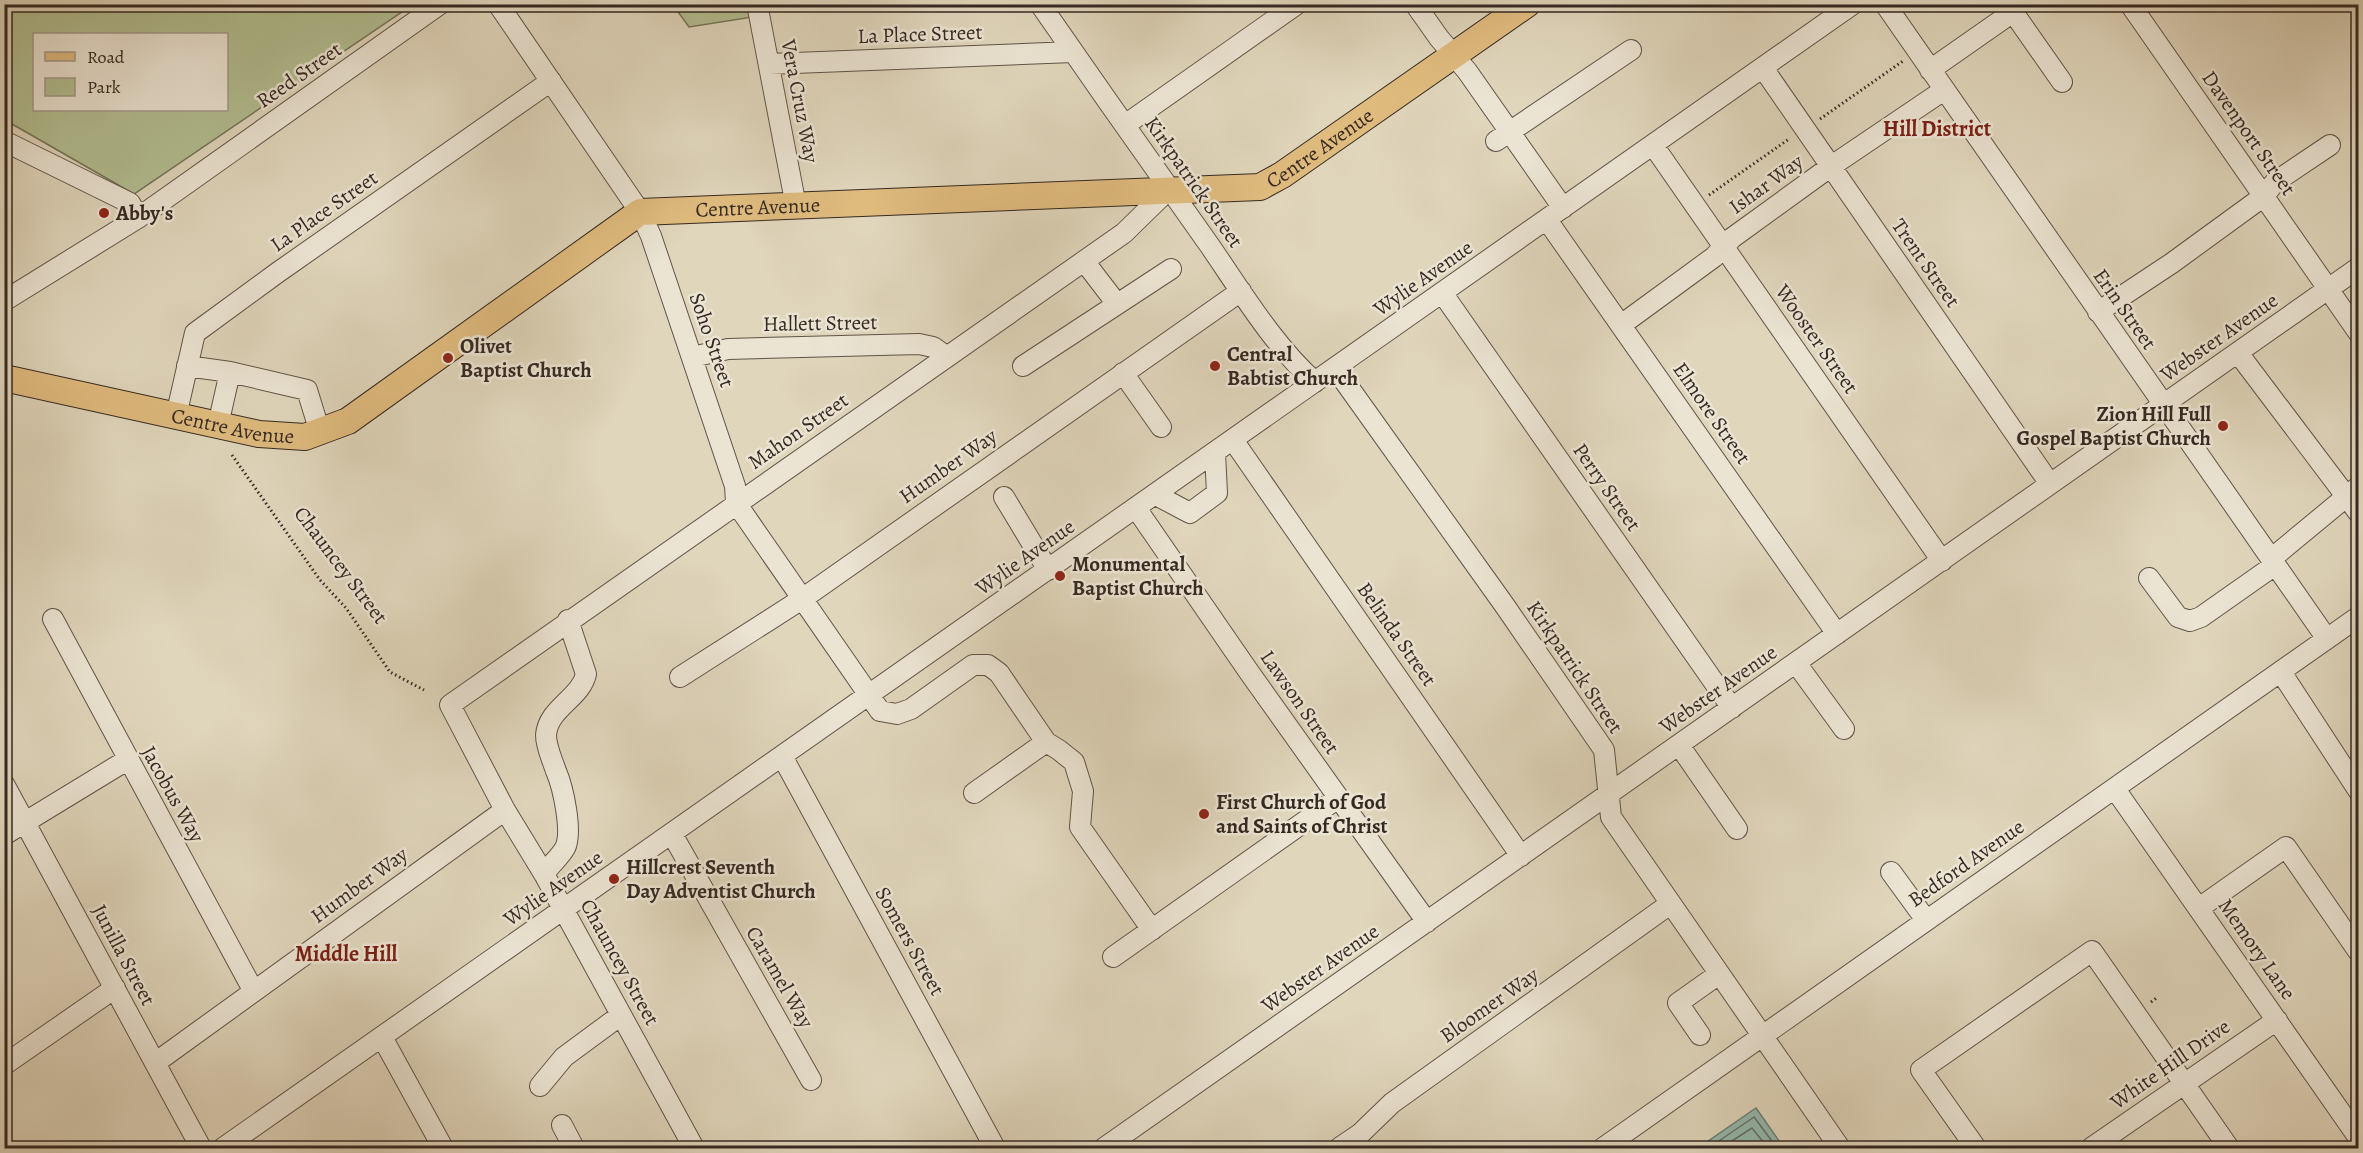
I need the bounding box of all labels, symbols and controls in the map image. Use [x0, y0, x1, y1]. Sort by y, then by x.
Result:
street label: La Place Street [857, 18, 983, 50]
legend [33, 33, 228, 111]
street label: Reed Street [251, 35, 347, 115]
street label: Vera Cruz Way [774, 36, 826, 166]
text: Road [87, 45, 125, 69]
street label: Davenport Street [2196, 65, 2302, 201]
text: Park [87, 75, 121, 99]
street label: Centre Avenue [1261, 101, 1379, 195]
street label: Kirkpatrick Street [1138, 111, 1250, 253]
district label: Hill District [1883, 114, 1992, 144]
street label: Ishar Way [1723, 147, 1809, 220]
street label: La Place Street [265, 164, 383, 258]
street label: Centre Avenue [695, 191, 821, 224]
place label: Abby's [115, 199, 173, 227]
marker: Abby's [97, 206, 111, 220]
street label: Trent Street [1885, 213, 1967, 313]
street label: Wylie Avenue [1367, 233, 1478, 323]
street label: Erin Street [2087, 263, 2163, 355]
street label: Wooster Street [1768, 278, 1865, 399]
street label: Webster Avenue [2154, 286, 2283, 389]
street label: Soho Street [683, 289, 741, 391]
street label: Hallett Street [763, 308, 878, 338]
place label: Olivet Baptist Church [460, 332, 592, 384]
place label: Central Babtist Church [1227, 340, 1358, 392]
marker: Olivet Baptist Church [441, 351, 455, 365]
street label: Elmore Street [1667, 356, 1757, 470]
marker: Central Babtist Church [1208, 359, 1222, 373]
street label: Mahon Street [742, 386, 854, 476]
place label: Zion Hill Full Gospel Baptist Church [2017, 400, 2211, 452]
street label: Centre Avenue [169, 401, 295, 450]
marker: Zion Hill Full Gospel Baptist Church [2216, 419, 2230, 433]
street label: Humber Way [893, 422, 1003, 510]
street label: Perry Street [1566, 437, 1648, 537]
street label: Chauncey Street [288, 501, 394, 629]
street label: Wylie Avenue [969, 512, 1080, 602]
place label: Monumental Baptist Church [1072, 550, 1204, 602]
marker: Monumental Baptist Church [1053, 569, 1067, 583]
street label: Belinda Street [1351, 576, 1443, 692]
street label: Kirkpatrick Street [1520, 595, 1630, 739]
street label: Webster Avenue [1653, 638, 1782, 741]
street label: Lawson Street [1254, 644, 1346, 760]
street label: Jacobus Way [135, 741, 211, 848]
place label: First Church of God and Saints of Christ [1216, 788, 1388, 840]
marker: First Church of God and Saints of Christ [1197, 807, 1211, 821]
street label: Bedford Avenue [1902, 813, 2030, 913]
street label: Humber Way [305, 840, 414, 930]
street label: Wylie Avenue [497, 843, 608, 933]
place label: Hillcrest Seventh Day Adventist Church [626, 853, 816, 905]
marker: Hillcrest Seventh Day Adventist Church [607, 872, 621, 886]
street label: Somers Street [869, 882, 951, 1000]
street label: Memory Lane [2212, 893, 2302, 1005]
street label: Chauncey Street [574, 894, 666, 1030]
street label: Junilla Street [86, 899, 162, 1011]
street label: Webster Avenue [1255, 917, 1384, 1020]
street label: Caramel Way [740, 921, 821, 1034]
district label: Middle Hill [295, 939, 397, 969]
street label: Bloomer Way [1434, 960, 1544, 1049]
street label: White Hill Drive [2104, 1012, 2235, 1116]

